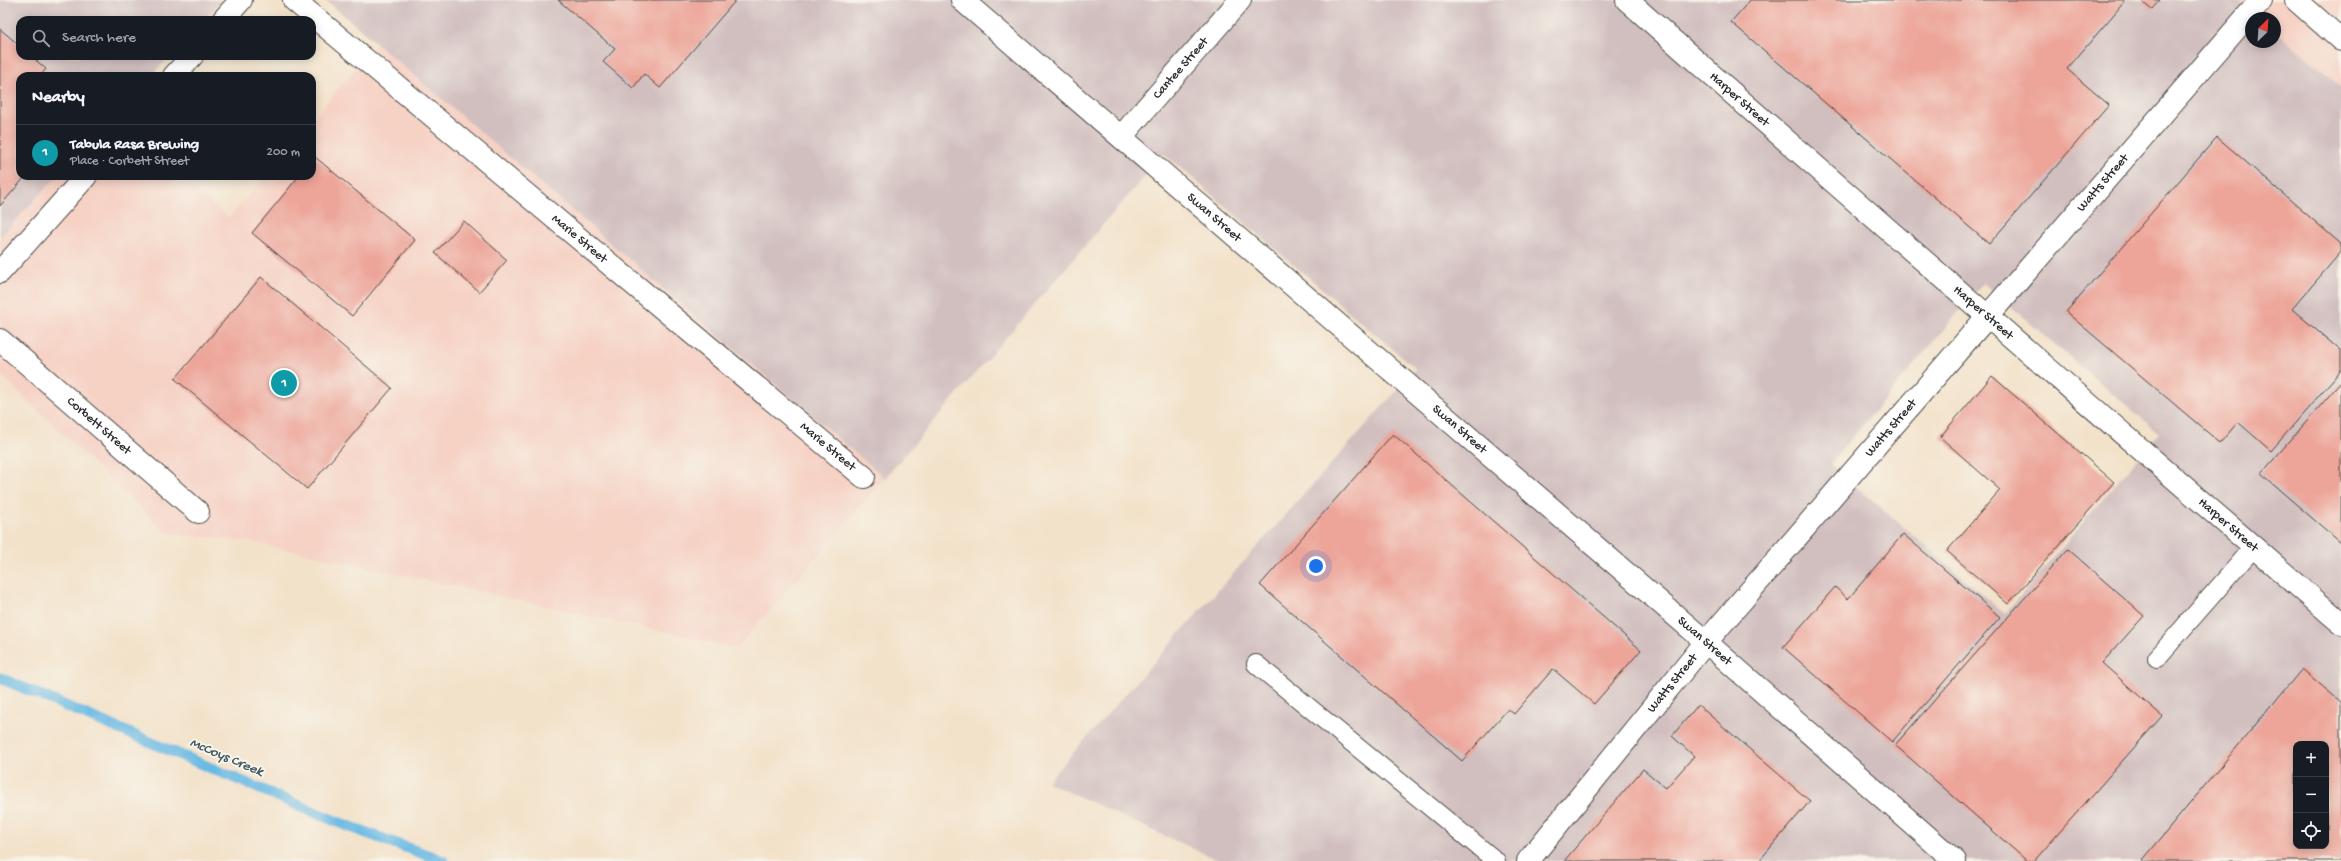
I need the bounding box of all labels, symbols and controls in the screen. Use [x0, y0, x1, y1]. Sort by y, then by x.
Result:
north arrow [2245, 12, 2281, 48]
search box [16, 16, 316, 60]
icon: search [30, 27, 52, 49]
text: Search here [62, 29, 136, 47]
street label: Cantee Street [1150, 33, 1213, 102]
street label: Harper Street [1706, 69, 1774, 131]
text: Nearby [32, 88, 85, 108]
text: Tabula Rasa Brewing [70, 136, 199, 154]
text: 1 [42, 145, 48, 160]
text: 200 m [267, 145, 300, 160]
street label: Watts Street [2074, 150, 2133, 215]
text: Place · Corbett Street [70, 154, 189, 169]
street label: Swan Street [1184, 190, 1246, 246]
street label: Marie Street [548, 211, 612, 267]
street label: Harper Street [1950, 282, 2018, 344]
pin: 1 [271, 368, 297, 398]
street label: Corbett Street [64, 394, 135, 459]
street label: Watts Street [1862, 395, 1921, 460]
street label: Swan Street [1429, 402, 1491, 458]
street label: Marie Street [797, 419, 860, 475]
street label: Harper Street [2195, 495, 2263, 556]
your location [1306, 556, 1326, 576]
street label: Swan Street [1674, 613, 1736, 670]
street label: Watts Street [1644, 650, 1702, 716]
water label: McCoys Creek [187, 735, 267, 782]
map controls [2293, 741, 2329, 849]
button: + [2293, 741, 2329, 777]
button: − [2293, 777, 2329, 813]
button: locate [2293, 813, 2329, 849]

